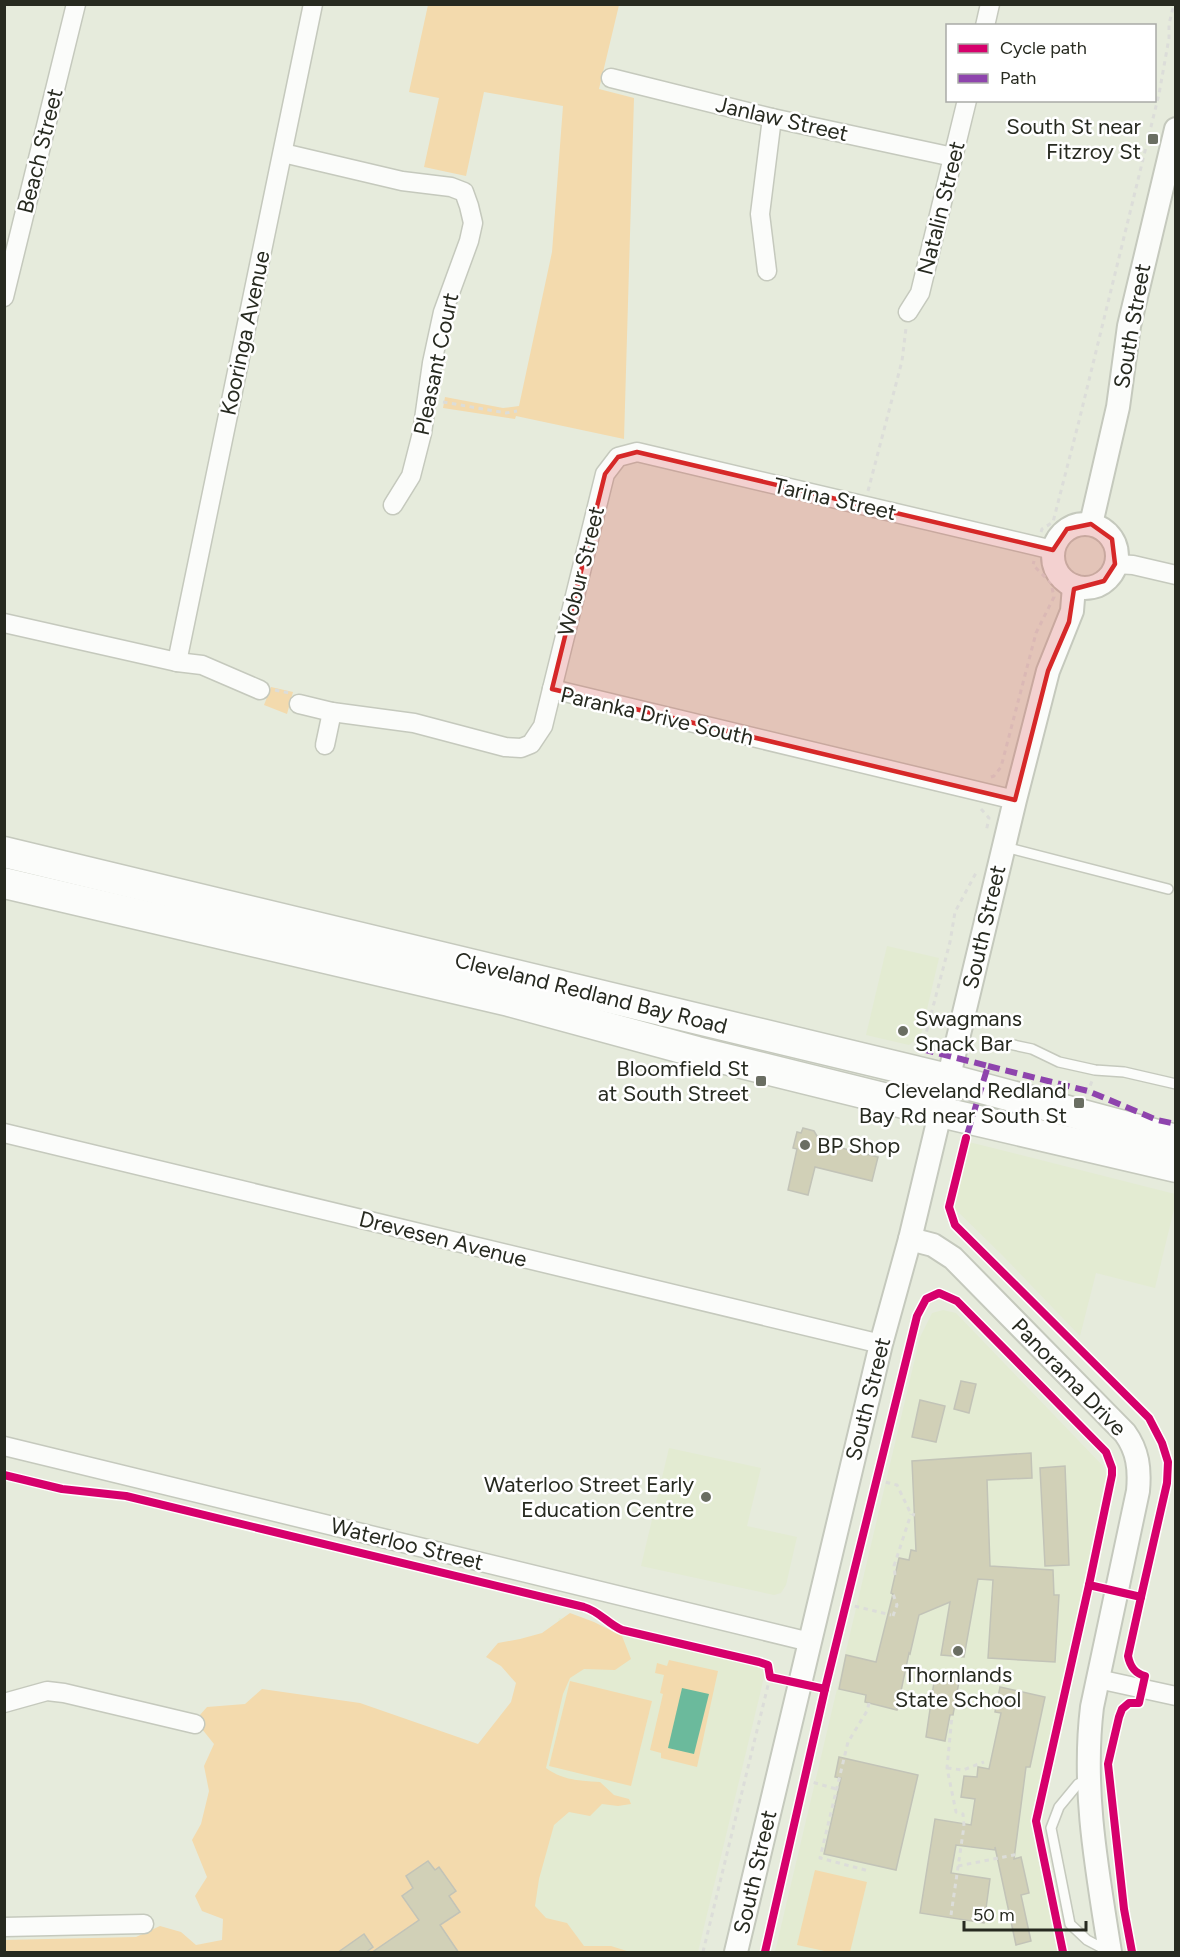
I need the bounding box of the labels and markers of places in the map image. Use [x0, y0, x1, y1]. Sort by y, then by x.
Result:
place label: South St near Fitzroy St [1006, 113, 1142, 165]
marker: South St near Fitzroy St [1146, 132, 1160, 146]
place label: Swagmans Snack Bar [915, 1005, 1022, 1057]
marker: Swagmans Snack Bar [896, 1024, 910, 1038]
place label: Bloomfield St at South Street [598, 1055, 749, 1107]
marker: Bloomfield St at South Street [754, 1074, 768, 1088]
place label: Cleveland Redland Bay Rd near South St [859, 1077, 1067, 1129]
marker: Cleveland Redland Bay Rd near South St [1072, 1096, 1086, 1110]
place label: BP Shop [817, 1132, 900, 1159]
marker: BP Shop [798, 1138, 812, 1152]
place label: Waterloo Street Early Education Centre [484, 1471, 694, 1523]
marker: Waterloo Street Early Education Centre [699, 1490, 713, 1504]
marker: Thornlands State School [951, 1644, 965, 1658]
place label: Thornlands State School [895, 1661, 1021, 1713]

